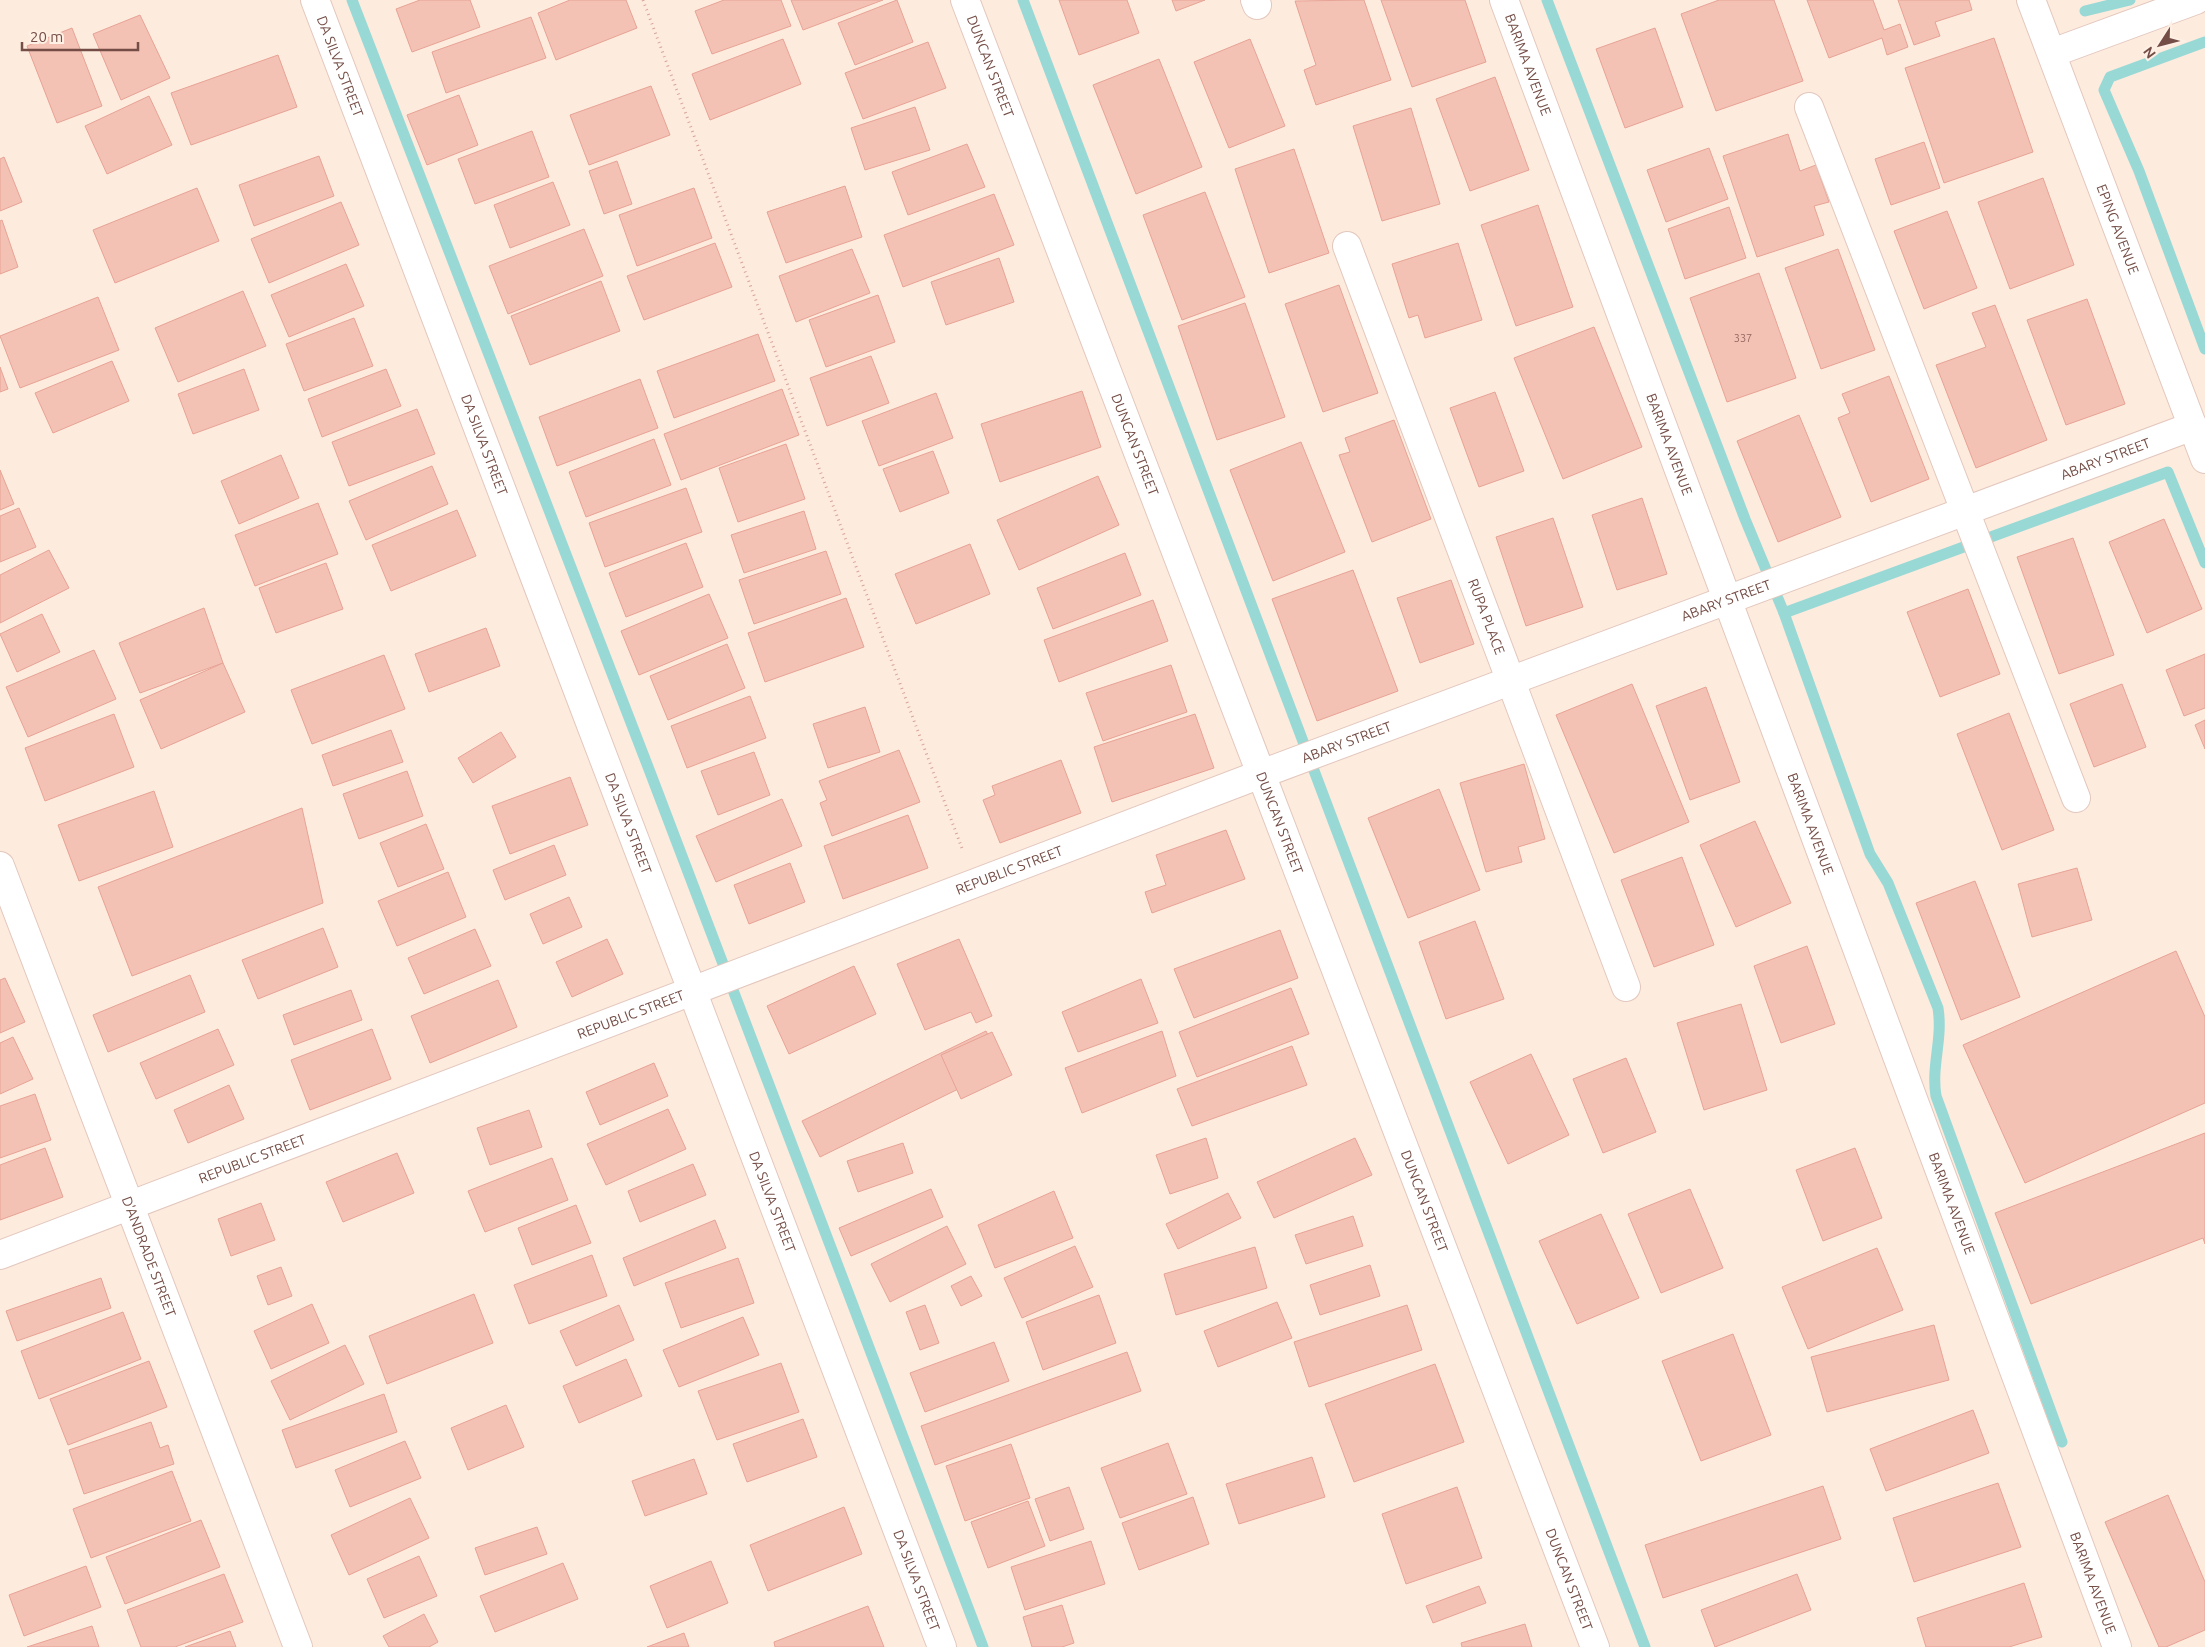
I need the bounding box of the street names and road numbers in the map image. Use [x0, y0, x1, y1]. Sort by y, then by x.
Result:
street label: BARIMA AVENUE [1502, 12, 1554, 118]
street label: DUNCAN STREET [964, 13, 1017, 120]
street label: DA SILVA STREET [314, 14, 367, 119]
street label: EPING AVENUE [2094, 182, 2142, 276]
street label: DUNCAN STREET [1108, 391, 1162, 498]
street label: BARIMA AVENUE [1643, 391, 1696, 497]
street label: DA SILVA STREET [458, 392, 511, 498]
street label: ABARY STREET [2058, 435, 2153, 483]
street label: RUPA PLACE [1465, 576, 1508, 657]
street label: ABARY STREET [1679, 576, 1773, 624]
street label: ABARY STREET [1300, 718, 1394, 766]
street label: DUNCAN STREET [1253, 770, 1307, 876]
street label: DA SILVA STREET [602, 771, 655, 876]
street label: BARIMA AVENUE [1784, 771, 1837, 877]
street label: REPUBLIC STREET [953, 842, 1065, 898]
street label: REPUBLIC STREET [575, 987, 687, 1042]
street label: REPUBLIC STREET [196, 1131, 308, 1186]
street label: DUNCAN STREET [1398, 1148, 1451, 1255]
street label: DA SILVA STREET [746, 1149, 799, 1255]
street label: BARIMA AVENUE [1926, 1150, 1978, 1257]
street label: D'ANDRADE STREET [119, 1194, 179, 1319]
street label: DUNCAN STREET [1542, 1526, 1596, 1633]
street label: DA SILVA STREET [890, 1528, 943, 1633]
street label: BARIMA AVENUE [2067, 1530, 2119, 1636]

